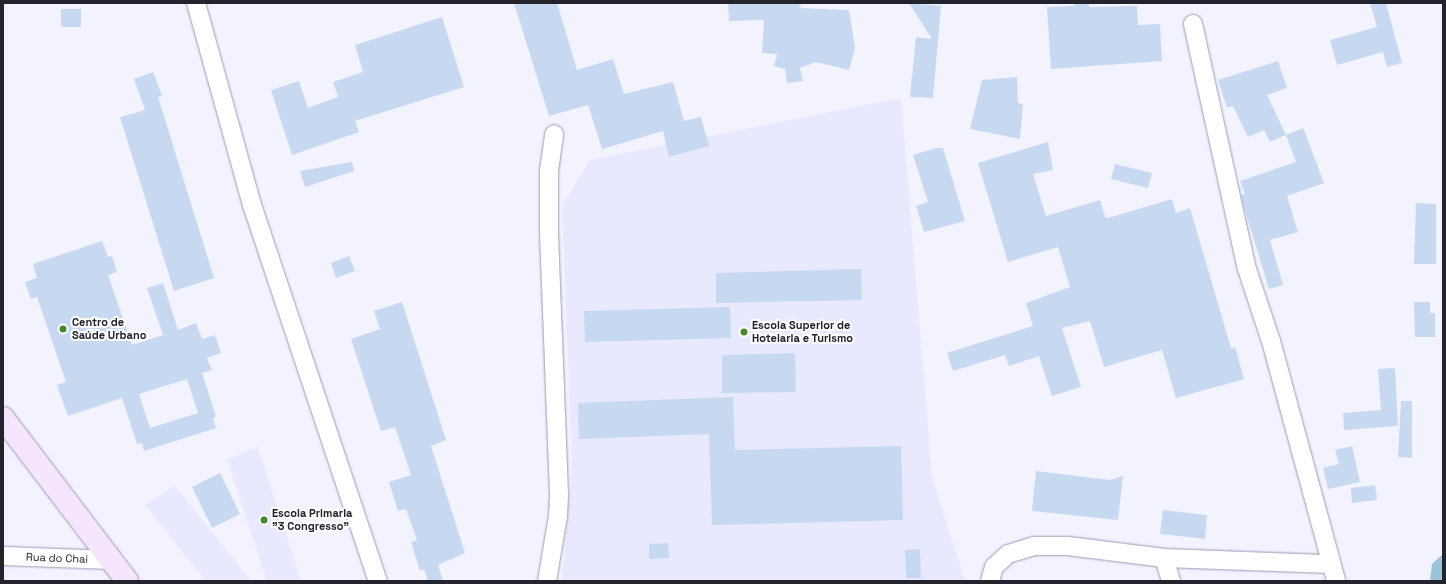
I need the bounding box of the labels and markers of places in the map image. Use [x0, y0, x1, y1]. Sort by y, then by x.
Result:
place label: Centro de Saúde Urbano [72, 316, 146, 342]
place label: Escola Superior de Hotelaria e Turismo [752, 319, 853, 345]
marker: Centro de Saúde Urbano [57, 323, 69, 335]
marker: Escola Superior de Hotelaria e Turismo [739, 327, 749, 337]
place label: Escola Primaria "3 Congresso" [272, 507, 352, 533]
marker: Escola Primaria "3 Congresso" [259, 515, 269, 525]

